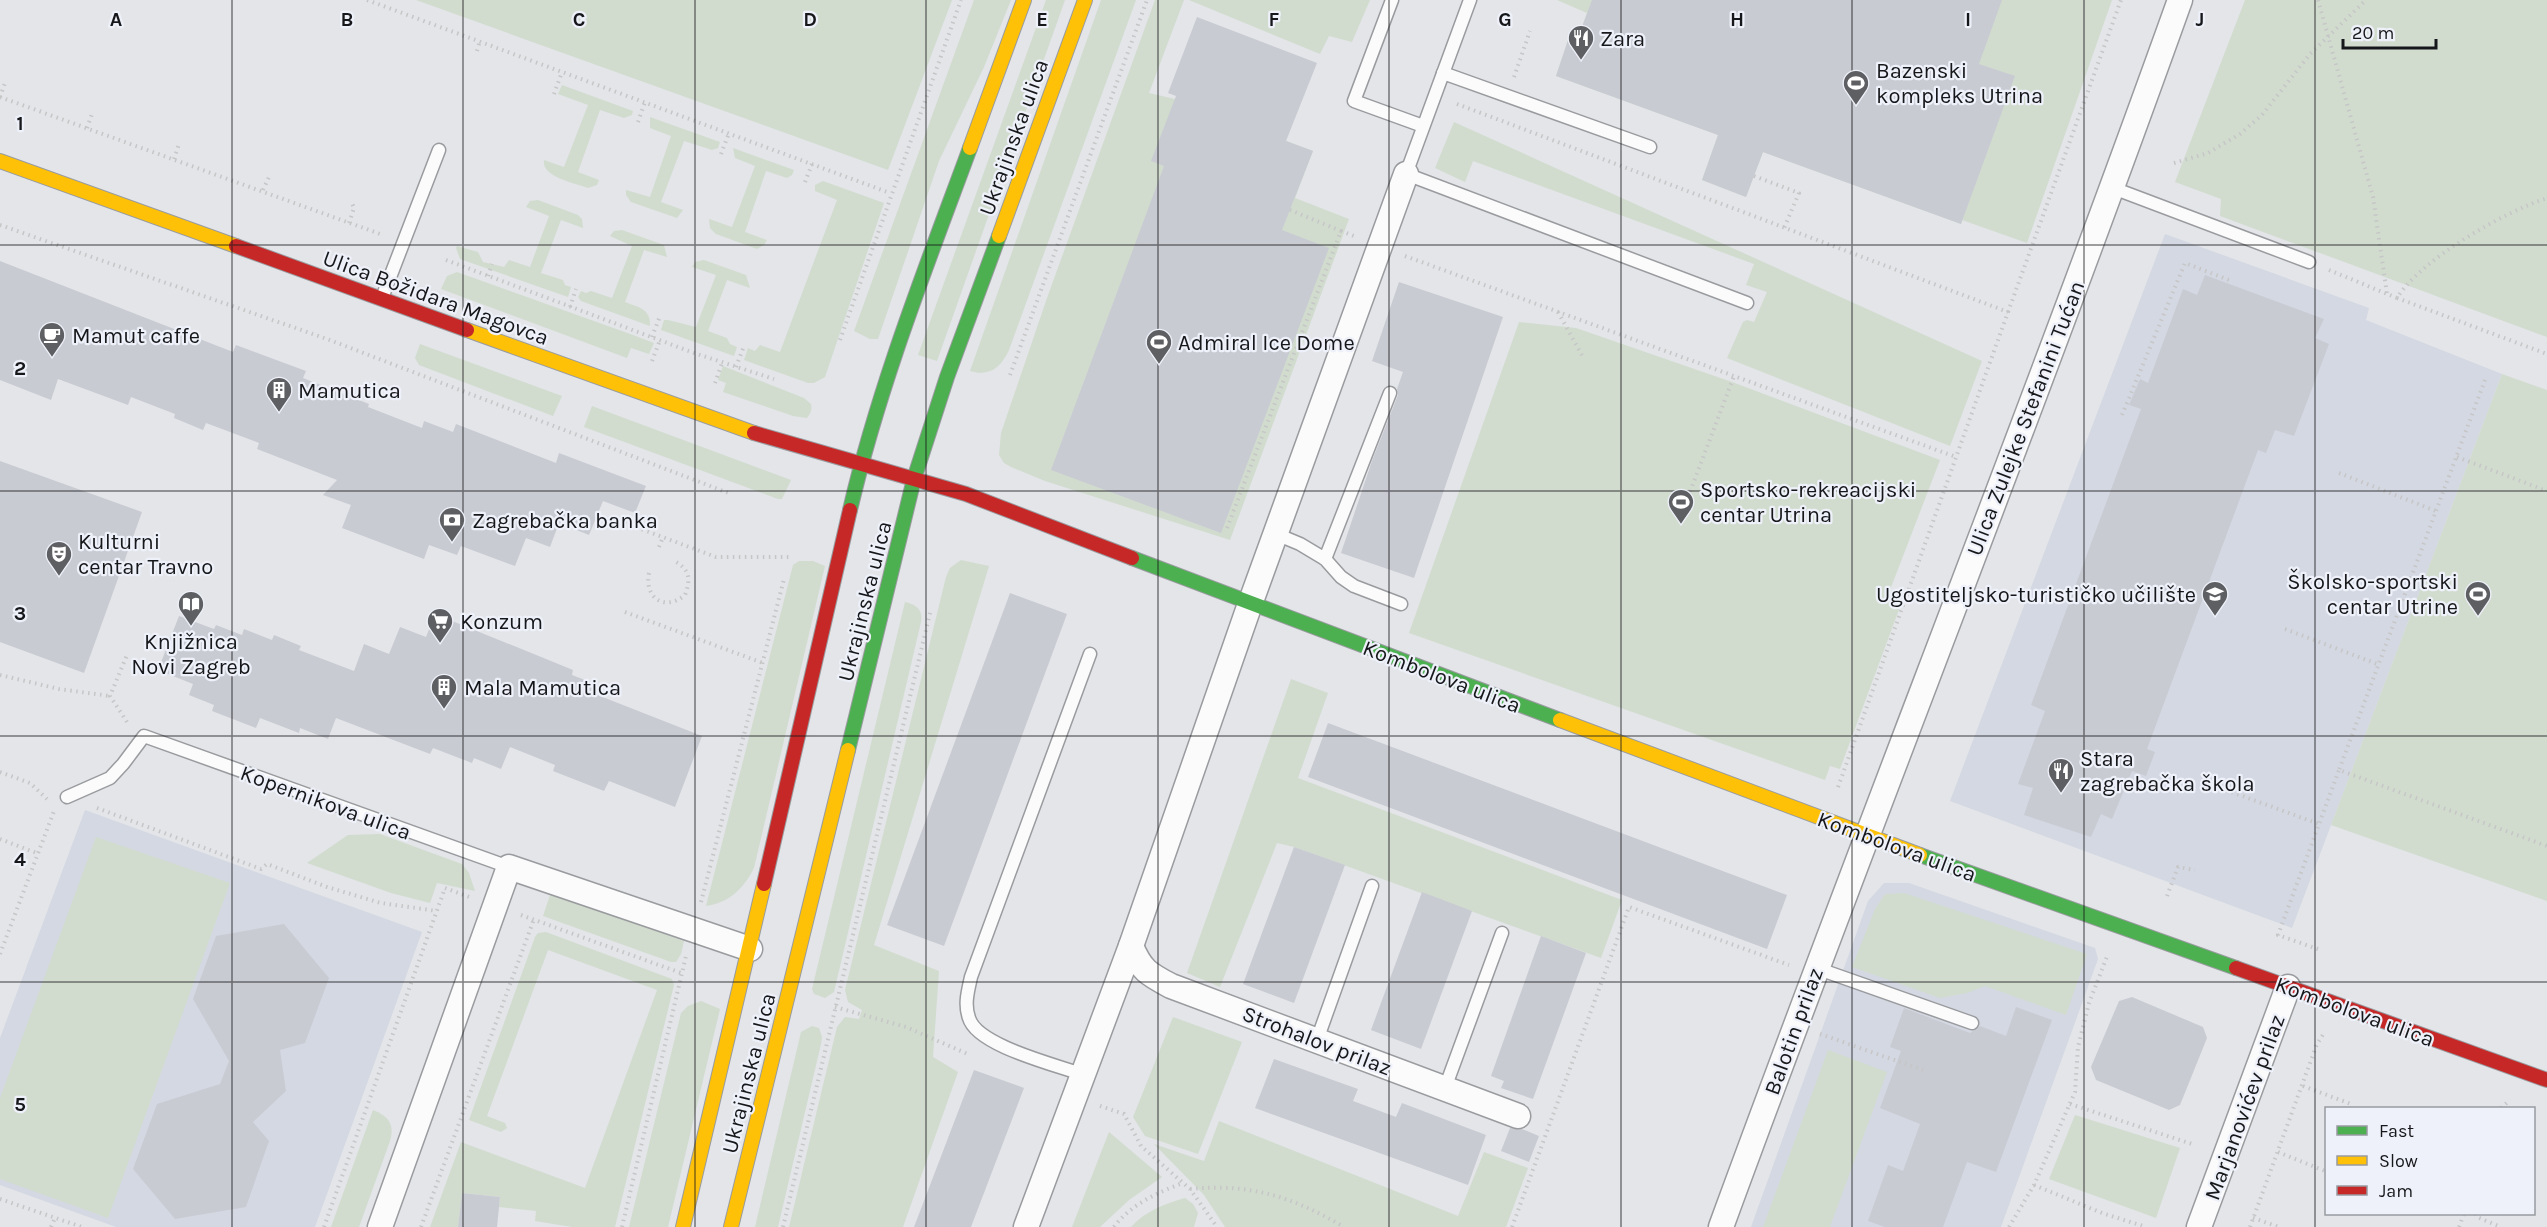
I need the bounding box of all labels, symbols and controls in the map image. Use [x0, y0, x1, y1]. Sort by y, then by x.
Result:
text: A [110, 8, 123, 31]
text: B [341, 8, 353, 31]
text: C [573, 8, 585, 31]
text: D [803, 8, 817, 31]
text: E [1036, 8, 1048, 31]
text: F [1269, 8, 1280, 31]
text: G [1498, 8, 1512, 31]
text: H [1730, 8, 1744, 31]
text: I [1965, 8, 1971, 31]
text: J [2196, 8, 2204, 31]
scale bar [2343, 12, 2436, 50]
text: 20 m [2352, 22, 2394, 44]
restaurant icon: Zara [1566, 23, 1596, 61]
place label: Zara [1600, 26, 1645, 52]
street label: Ukrajinska ulica [974, 56, 1054, 219]
place label: Bazenski kompleks Utrina [1876, 58, 2043, 109]
sports icon: Bazenski kompleks Utrina [1841, 68, 1871, 106]
text: 1 [16, 112, 24, 135]
street label: Ulica Božidara Magovca [319, 245, 552, 351]
street label: Ulica Zulejke Stefanini Tućan [1961, 277, 2090, 559]
cafe icon: Mamut caffe [37, 320, 67, 358]
place label: Mamut caffe [72, 323, 200, 349]
sports icon: Admiral Ice Dome [1144, 327, 1174, 365]
place label: Admiral Ice Dome [1178, 330, 1355, 356]
text: 2 [14, 357, 26, 380]
building icon: Mamutica [264, 375, 294, 413]
place label: Mamutica [298, 378, 401, 404]
place label: Sportsko-rekreacijski centar Utrina [1700, 477, 1916, 528]
sports icon: Sportsko-rekreacijski centar Utrina [1666, 487, 1696, 525]
bank icon: Zagrebačka banka [437, 505, 467, 543]
place label: Zagrebačka banka [472, 508, 658, 534]
street label: Ukrajinska ulica [832, 518, 897, 684]
place label: Kulturni centar Travno [78, 529, 213, 580]
theatre icon: Kulturni centar Travno [44, 539, 74, 577]
place label: Školsko-sportski centar Utrine [2287, 568, 2458, 620]
school or university icon: Ugostiteljsko-turističko učilište [2200, 579, 2230, 617]
sports icon: Školsko-sportski centar Utrine [2463, 579, 2493, 617]
place label: Ugostiteljsko-turističko učilište [1876, 582, 2196, 608]
library icon: Knjižnica Novi Zagreb [176, 589, 206, 627]
text: 3 [14, 602, 26, 625]
supermarket icon: Konzum [425, 606, 455, 644]
place label: Konzum [460, 609, 543, 635]
place label: Knjižnica Novi Zagreb [131, 629, 251, 680]
street label: Kombolova ulica [1359, 635, 1524, 719]
building icon: Mala Mamutica [429, 672, 459, 710]
place label: Mala Mamutica [464, 675, 621, 701]
place label: Stara zagrebačka škola [2080, 746, 2255, 797]
restaurant icon: Stara zagrebačka škola [2046, 756, 2076, 794]
street label: Kopernikova ulica [237, 760, 415, 846]
street label: Kombolova ulica [1814, 806, 1980, 888]
text: 4 [14, 848, 26, 871]
street label: Balotin prilaz [1759, 964, 1829, 1098]
street label: Kombolova ulica [2272, 971, 2438, 1053]
street label: Ukrajinska ulica [716, 990, 781, 1156]
street label: Strohalov prilaz [1238, 1001, 1395, 1081]
street label: Marjanovićev prilaz [2199, 1011, 2291, 1204]
text: 5 [14, 1093, 26, 1116]
legend [2325, 1107, 2535, 1215]
text: Fast [2379, 1120, 2414, 1142]
text: Slow [2379, 1150, 2418, 1172]
text: Jam [2379, 1180, 2413, 1202]

